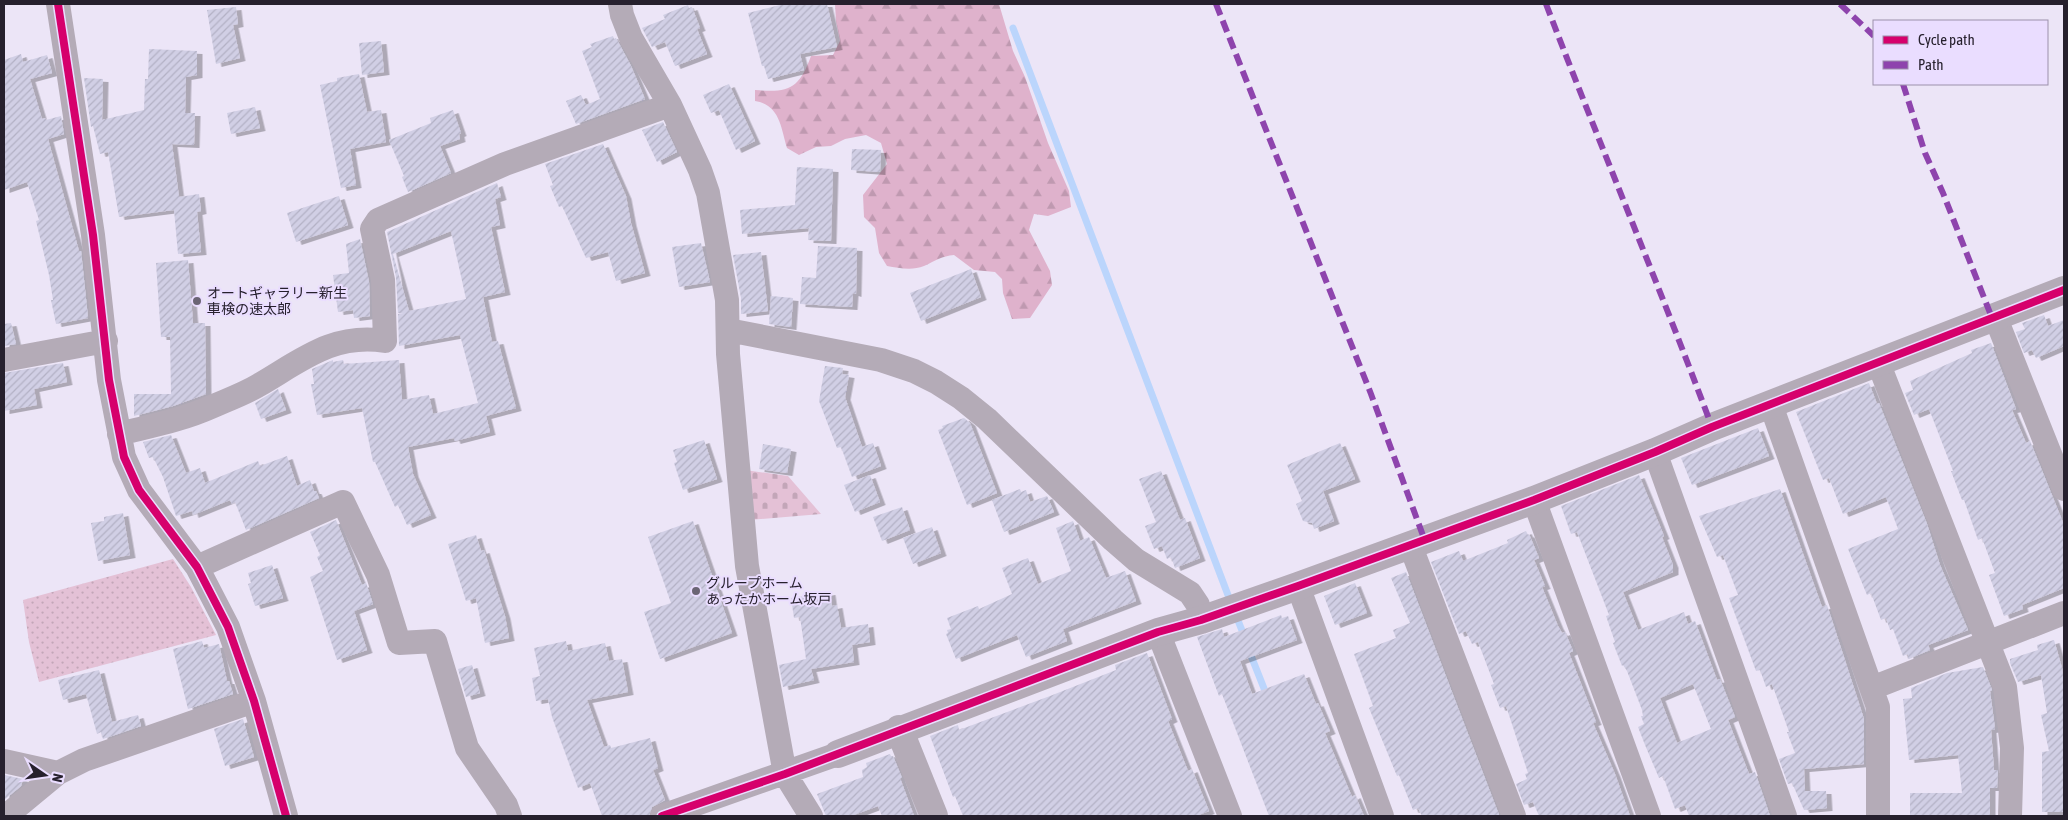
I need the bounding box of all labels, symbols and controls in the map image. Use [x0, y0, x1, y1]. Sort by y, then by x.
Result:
legend [1873, 20, 2048, 85]
text: Cycle path [1918, 31, 1975, 48]
text: Path [1918, 56, 1944, 73]
place label: オートギャラリー新生 車検の速太郎 [207, 285, 347, 317]
marker: オートギャラリー新生 車検の速太郎 [191, 295, 203, 307]
place label: グループホーム あったかホーム坂戸 [706, 575, 832, 607]
marker: グループホーム あったかホーム坂戸 [690, 585, 702, 597]
north arrow [20, 750, 70, 800]
text: N [49, 772, 66, 784]

